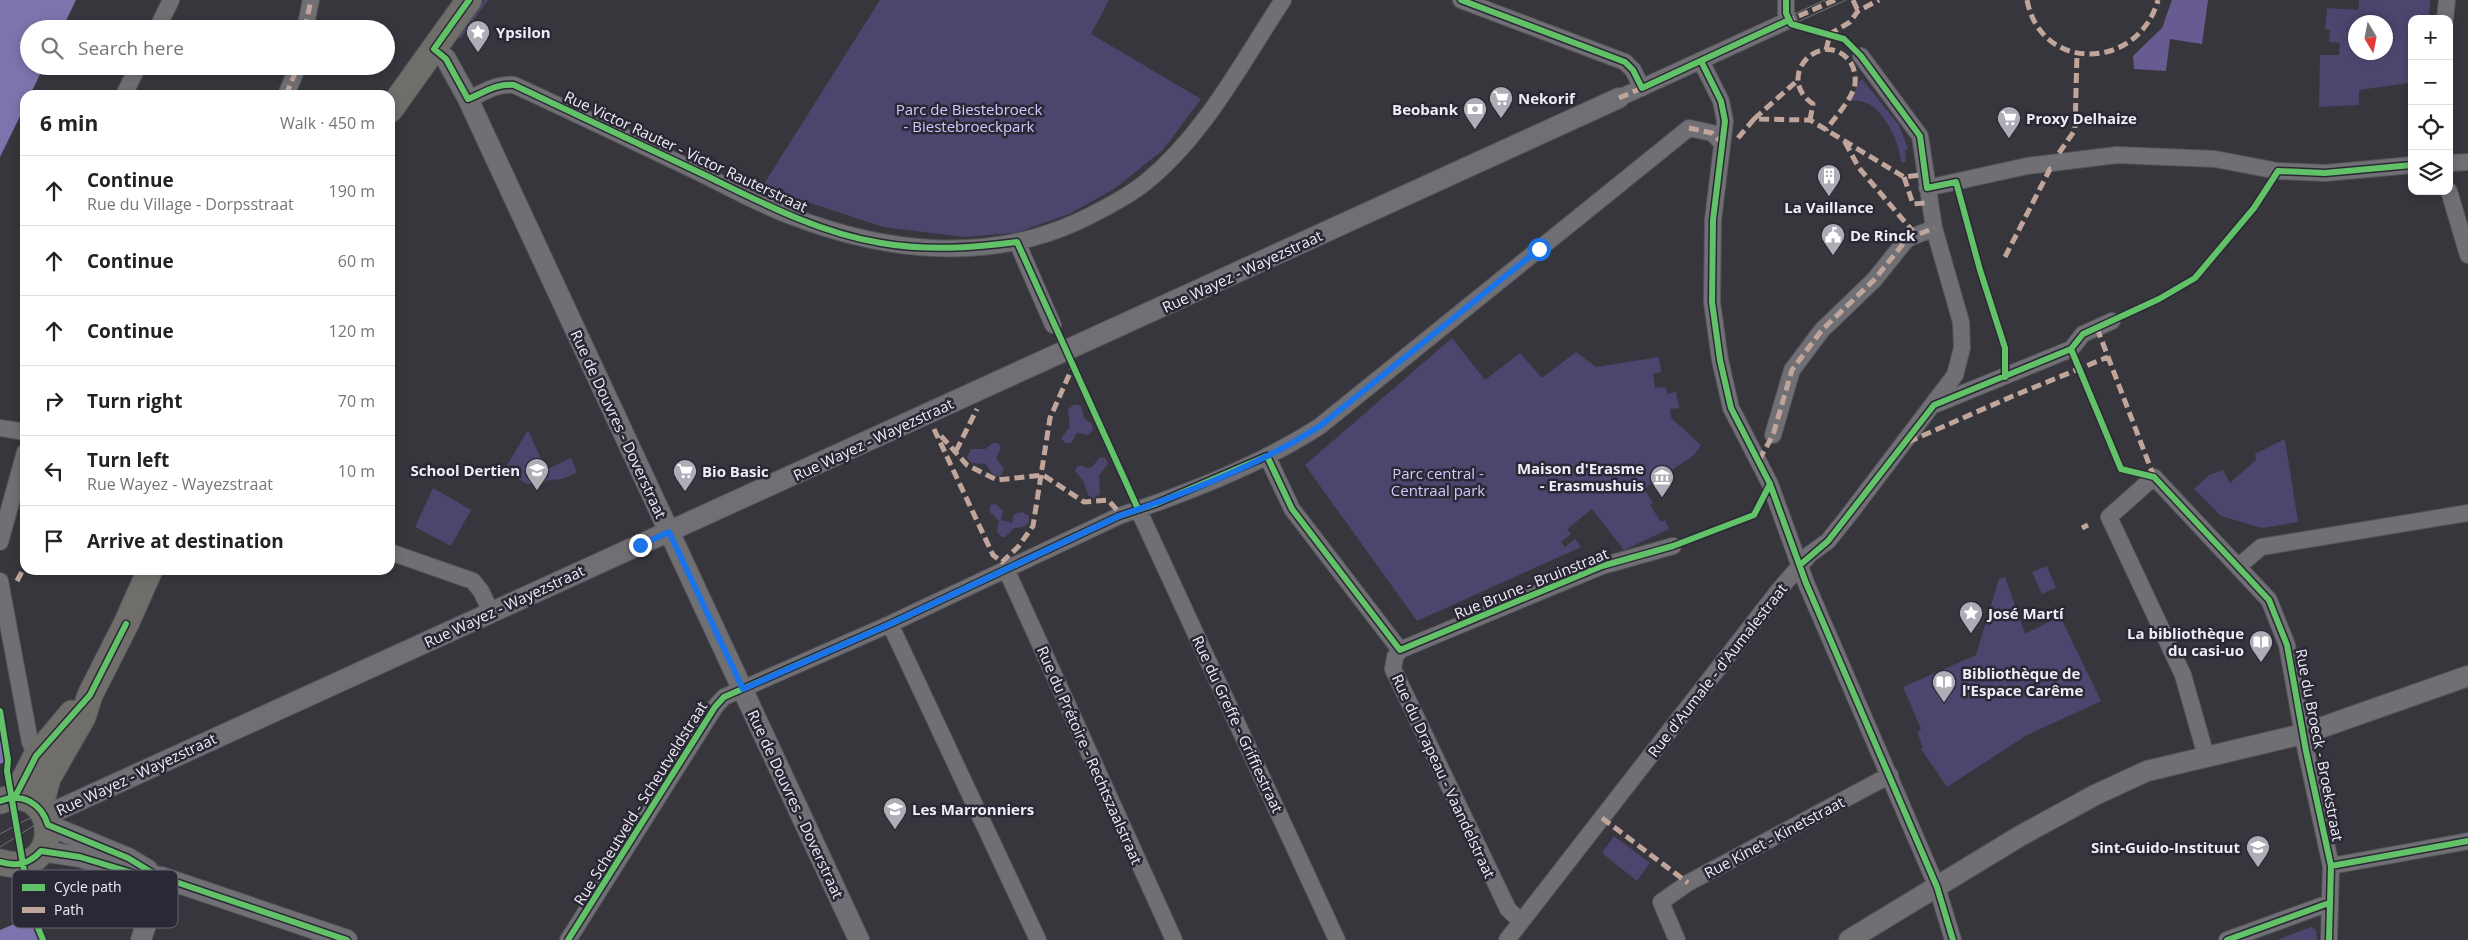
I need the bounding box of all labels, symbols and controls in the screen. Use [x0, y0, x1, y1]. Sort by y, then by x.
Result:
north arrow [2348, 15, 2393, 60]
map controls [2408, 15, 2453, 195]
button: + [2408, 15, 2453, 60]
place icon: Ypsilon [465, 19, 491, 53]
search box [20, 20, 395, 75]
place label: Ypsilon [496, 22, 551, 42]
icon: search [38, 34, 66, 62]
text: Search here [78, 35, 184, 61]
button: − [2408, 60, 2453, 105]
supermarket icon: Nekorif [1488, 85, 1514, 119]
street label: Rue Victor Rauter - Victor Rauterstraat [561, 86, 811, 216]
place label: Nekorif [1518, 88, 1576, 108]
bank icon: Beobank [1462, 96, 1488, 130]
park label: Parc de Biestebroeck - Biestebroeckpark [896, 99, 1042, 136]
place label: Beobank [1392, 99, 1459, 119]
supermarket icon: Proxy Delhaize [1996, 105, 2022, 139]
button: locate [2408, 105, 2453, 150]
place label: Proxy Delhaize [2026, 108, 2137, 128]
text: 6 min [40, 109, 98, 137]
text: Walk · 450 m [280, 112, 375, 134]
button: layers [2408, 150, 2453, 195]
building icon: La Vaillance [1816, 163, 1842, 197]
text: Continue [87, 167, 174, 193]
icon: ahead [40, 177, 68, 205]
text: 190 m [329, 180, 375, 202]
text: Rue du Village - Dorpsstraat [87, 193, 294, 215]
place label: La Vaillance [1784, 197, 1874, 217]
public building icon: De Rinck [1820, 222, 1846, 256]
street label: Rue Wayez - Wayezstraat [1159, 225, 1325, 317]
place label: De Rinck [1850, 225, 1916, 245]
route start [1528, 238, 1551, 261]
icon: ahead [40, 247, 68, 275]
text: Continue [87, 248, 174, 274]
text: 60 m [338, 250, 375, 272]
icon: ahead [40, 317, 68, 345]
text: Continue [87, 318, 174, 344]
text: 120 m [329, 320, 375, 342]
street label: Rue de Douvres - Doverstraat [566, 327, 672, 521]
icon: right [40, 387, 68, 415]
text: Turn right [87, 388, 182, 414]
text: 70 m [338, 390, 375, 412]
street label: Rue Wayez - Wayezstraat [790, 393, 956, 485]
text: Turn left [87, 447, 169, 473]
icon: left [40, 457, 68, 485]
school or university icon: School Dertien [524, 457, 550, 491]
supermarket icon: Bio Basic [672, 458, 698, 492]
place label: Maison d'Erasme - Erasmushuis [1517, 458, 1644, 495]
text: 10 m [338, 460, 375, 482]
place label: School Dertien [411, 460, 520, 480]
place label: Bio Basic [702, 461, 769, 481]
park label: Parc central - Centraal park [1391, 463, 1485, 500]
museum icon: Maison d'Erasme - Erasmushuis [1649, 464, 1675, 498]
text: Rue Wayez - Wayezstraat [87, 473, 273, 495]
icon: arrive [40, 527, 68, 555]
text: Arrive at destination [87, 528, 284, 554]
route end [629, 534, 652, 557]
street label: Rue Brune - Bruinstraat [1451, 543, 1611, 623]
street label: Rue Wayez - Wayezstraat [421, 560, 587, 652]
street label: Rue d'Aumale - d'Aumalestraat [1643, 579, 1791, 761]
place icon: José Martí [1958, 600, 1984, 634]
place label: José Martí [1986, 603, 2065, 623]
place label: La bibliothèque du casi-uo [2127, 623, 2244, 660]
library icon: La bibliothèque du casi-uo [2248, 629, 2274, 663]
street label: Rue du Greffe - Griffiestraat [1188, 632, 1288, 816]
street label: Rue du Prétoire - Rechtszaalstraat [1033, 643, 1147, 867]
street label: Rue du Broeck - Broekstraat [2292, 647, 2348, 843]
place label: Bibliothèque de l'Espace Carême [1962, 663, 2083, 700]
library icon: Bibliothèque de l'Espace Carême [1931, 669, 1957, 703]
street label: Rue du Drapeau - Vaandelstraat [1388, 671, 1500, 881]
street label: Rue Scheutveld - Scheutveldstraat [569, 697, 711, 909]
street label: Rue de Douvres - Doverstraat [743, 707, 849, 901]
street label: Rue Wayez - Wayezstraat [53, 728, 219, 820]
street label: Rue Kinet - Kinetstraat [1700, 792, 1848, 882]
school or university icon: Les Marronniers [882, 796, 908, 830]
place label: Les Marronniers [912, 799, 1034, 819]
school or university icon: Sint-Guido-Instituut [2245, 834, 2271, 868]
place label: Sint-Guido-Instituut [2091, 837, 2240, 857]
legend [12, 870, 178, 928]
text: Cycle path [54, 877, 122, 896]
text: Path [54, 900, 84, 919]

